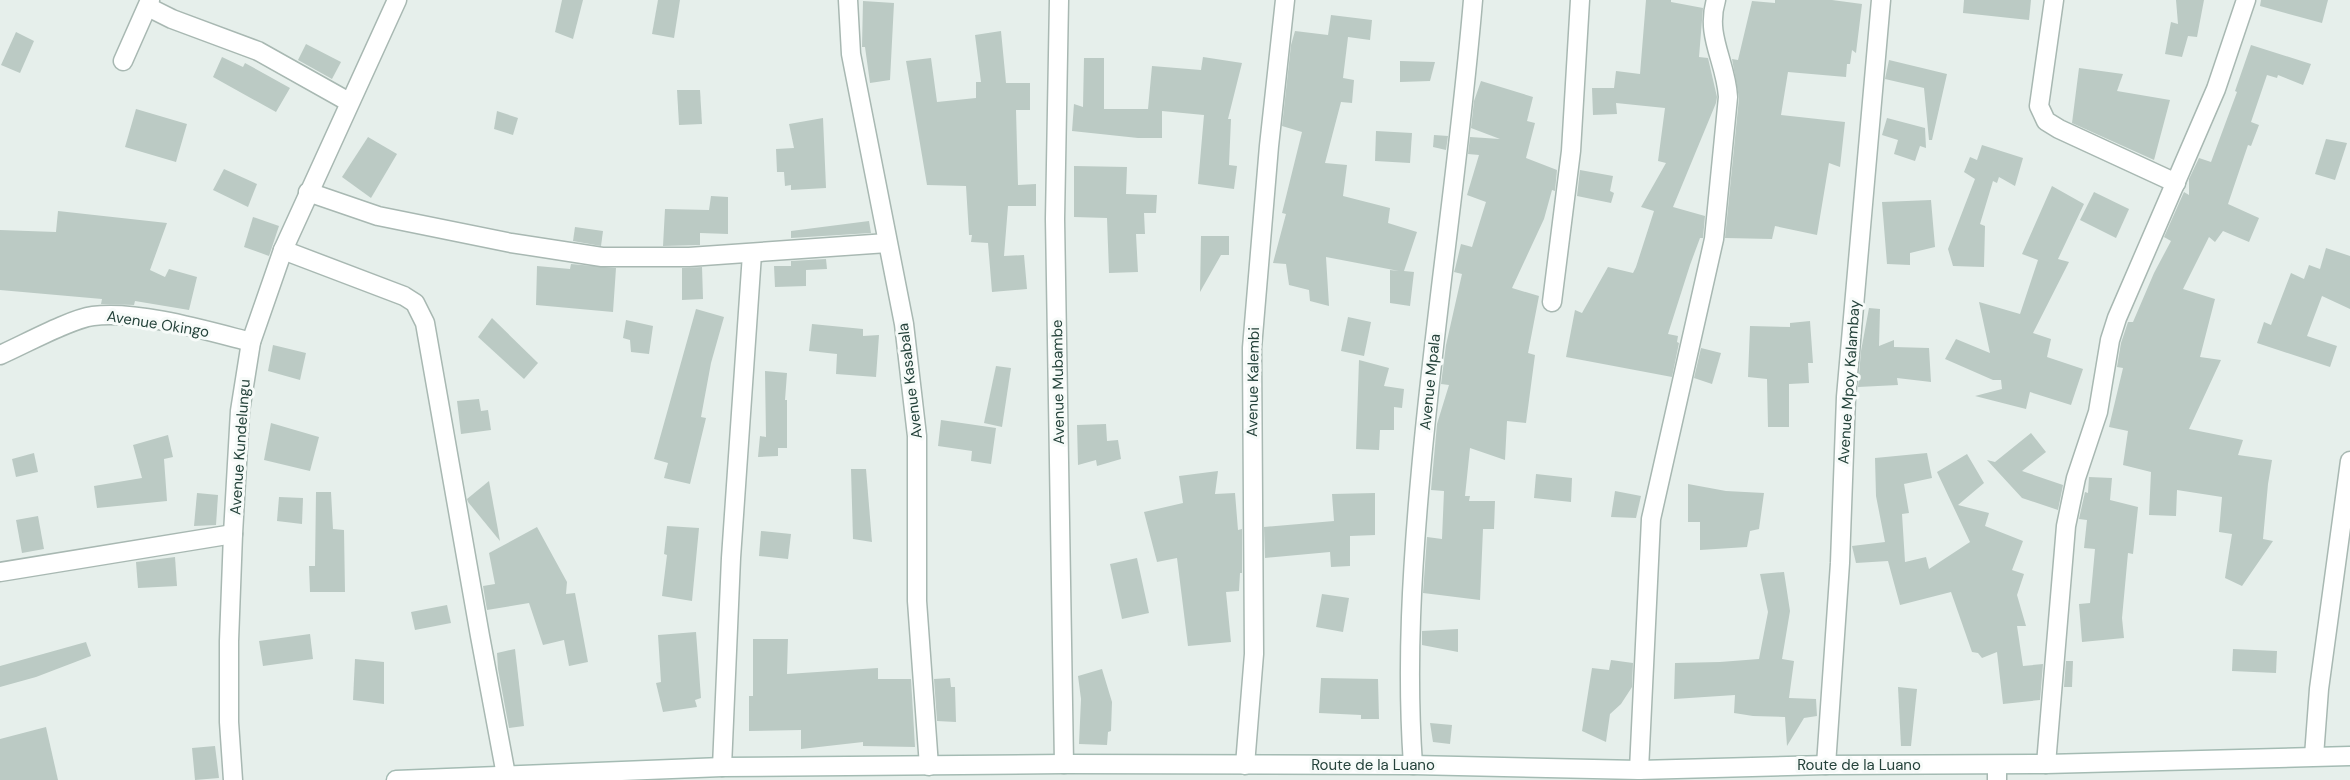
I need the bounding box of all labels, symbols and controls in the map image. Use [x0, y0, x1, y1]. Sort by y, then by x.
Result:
street label: Avenue Mpoy Kalambay [1833, 298, 1865, 465]
street label: Avenue Okingo [105, 306, 211, 342]
street label: Avenue Mubambe [1047, 319, 1069, 445]
street label: Avenue Kasabala [893, 322, 927, 440]
street label: Avenue Kalembi [1242, 327, 1264, 437]
street label: Avenue Mpala [1415, 333, 1445, 431]
street label: Avenue Kundelungu [225, 378, 255, 516]
street label: Route de la Luano [1311, 755, 1435, 775]
street label: Route de la Luano [1797, 755, 1921, 775]

